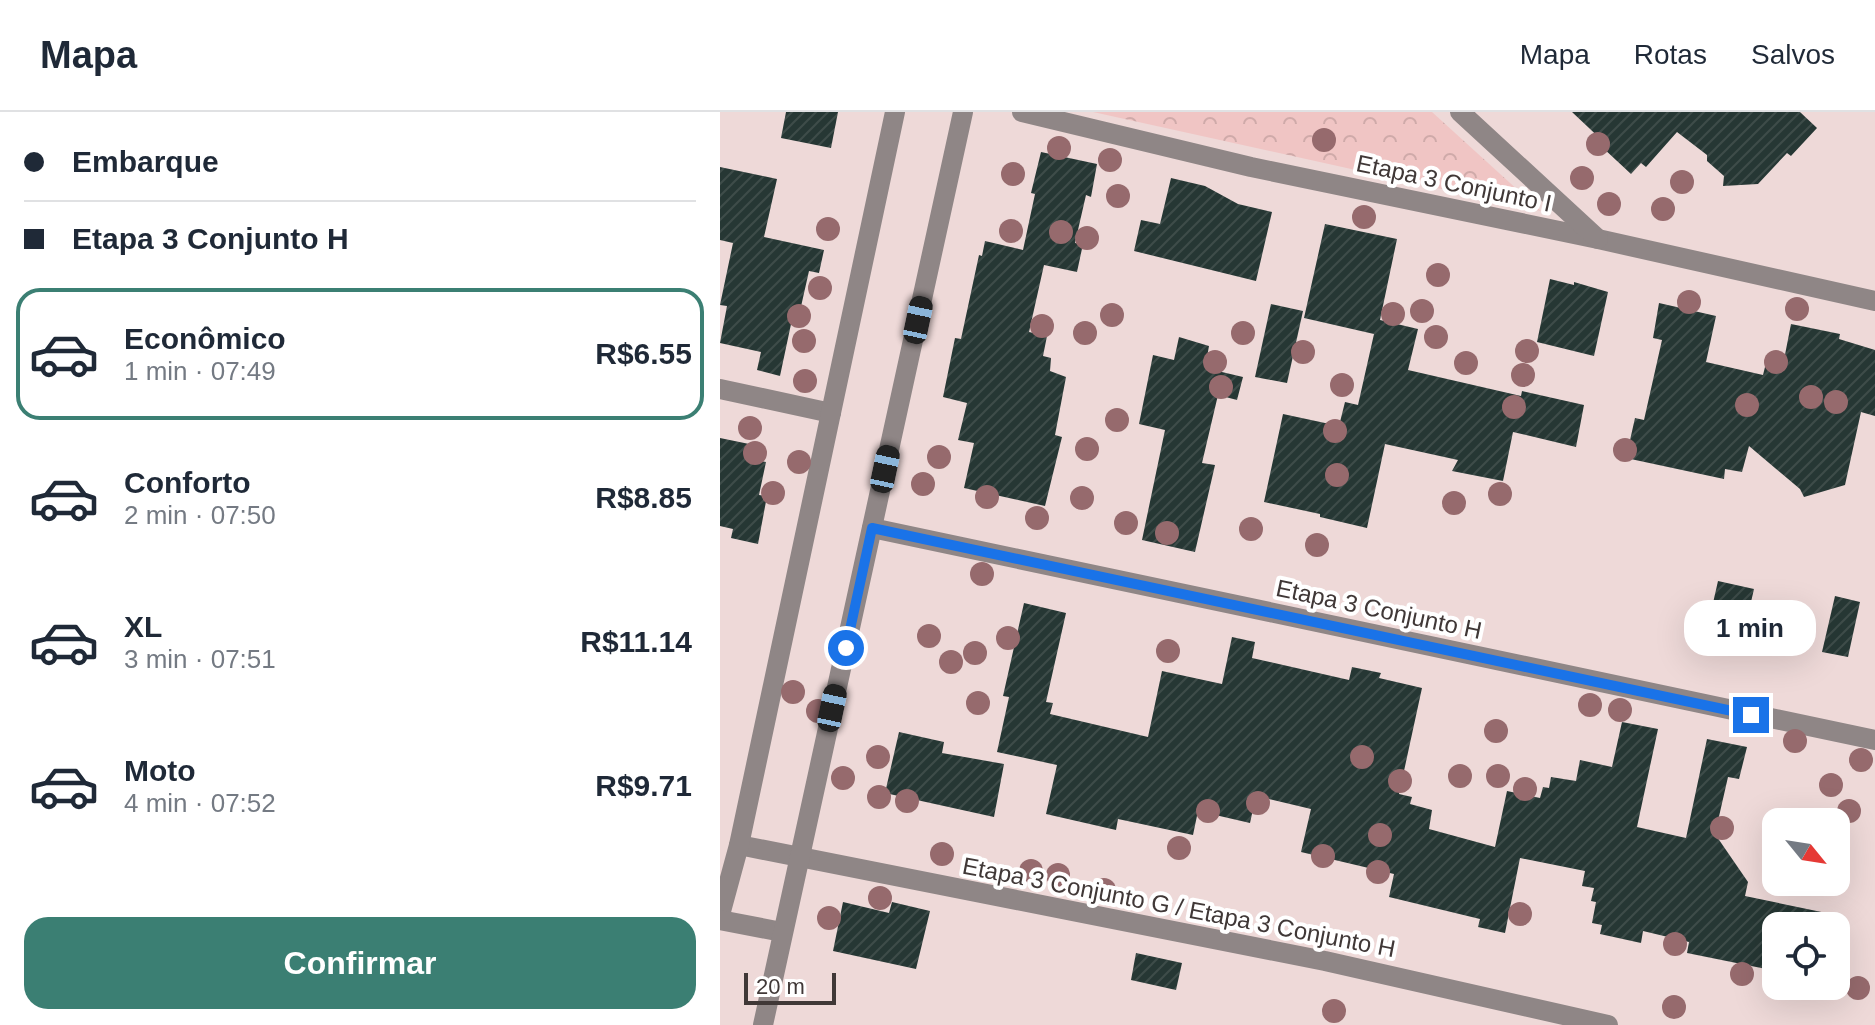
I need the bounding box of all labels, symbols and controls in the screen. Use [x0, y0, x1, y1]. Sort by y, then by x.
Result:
text: Mapa [40, 34, 137, 76]
text: Mapa [1520, 39, 1590, 70]
text: Rotas [1634, 39, 1707, 70]
text: Salvos [1751, 39, 1835, 70]
text: Embarque [72, 145, 219, 178]
street label: Etapa 3 Conjunto I [1354, 149, 1554, 217]
text: Etapa 3 Conjunto H [72, 222, 349, 255]
car [901, 294, 935, 346]
icon: car [28, 318, 100, 390]
text: Econômico [124, 322, 286, 355]
text: R$6.55 [595, 337, 692, 370]
text: 1 min · 07:49 [124, 356, 276, 386]
car [868, 443, 902, 495]
icon: car [28, 462, 100, 534]
text: Conforto [124, 466, 251, 499]
text: R$8.85 [595, 481, 692, 514]
text: 2 min · 07:50 [124, 500, 276, 530]
street label: Etapa 3 Conjunto H [1274, 574, 1484, 644]
callout: 1 min [1685, 599, 1817, 655]
icon: car [28, 606, 100, 678]
text: XL [124, 610, 162, 643]
text: 1 min [1716, 613, 1784, 643]
text: R$11.14 [580, 625, 692, 658]
route start [828, 630, 864, 666]
text: 3 min · 07:51 [124, 644, 276, 674]
car [815, 682, 849, 734]
route end [1733, 697, 1769, 733]
icon: car [28, 750, 100, 822]
text: Moto [124, 754, 196, 787]
text: R$9.71 [595, 769, 692, 802]
text: 4 min · 07:52 [124, 788, 276, 818]
north arrow [1762, 808, 1850, 896]
map controls [1762, 808, 1850, 1000]
street label: Etapa 3 Conjunto G / Etapa 3 Conjunto H [960, 852, 1398, 962]
button: locate [1762, 912, 1850, 1000]
button: Confirmar [24, 917, 696, 1009]
scale bar [744, 969, 836, 1005]
text: 20 m [756, 974, 805, 999]

